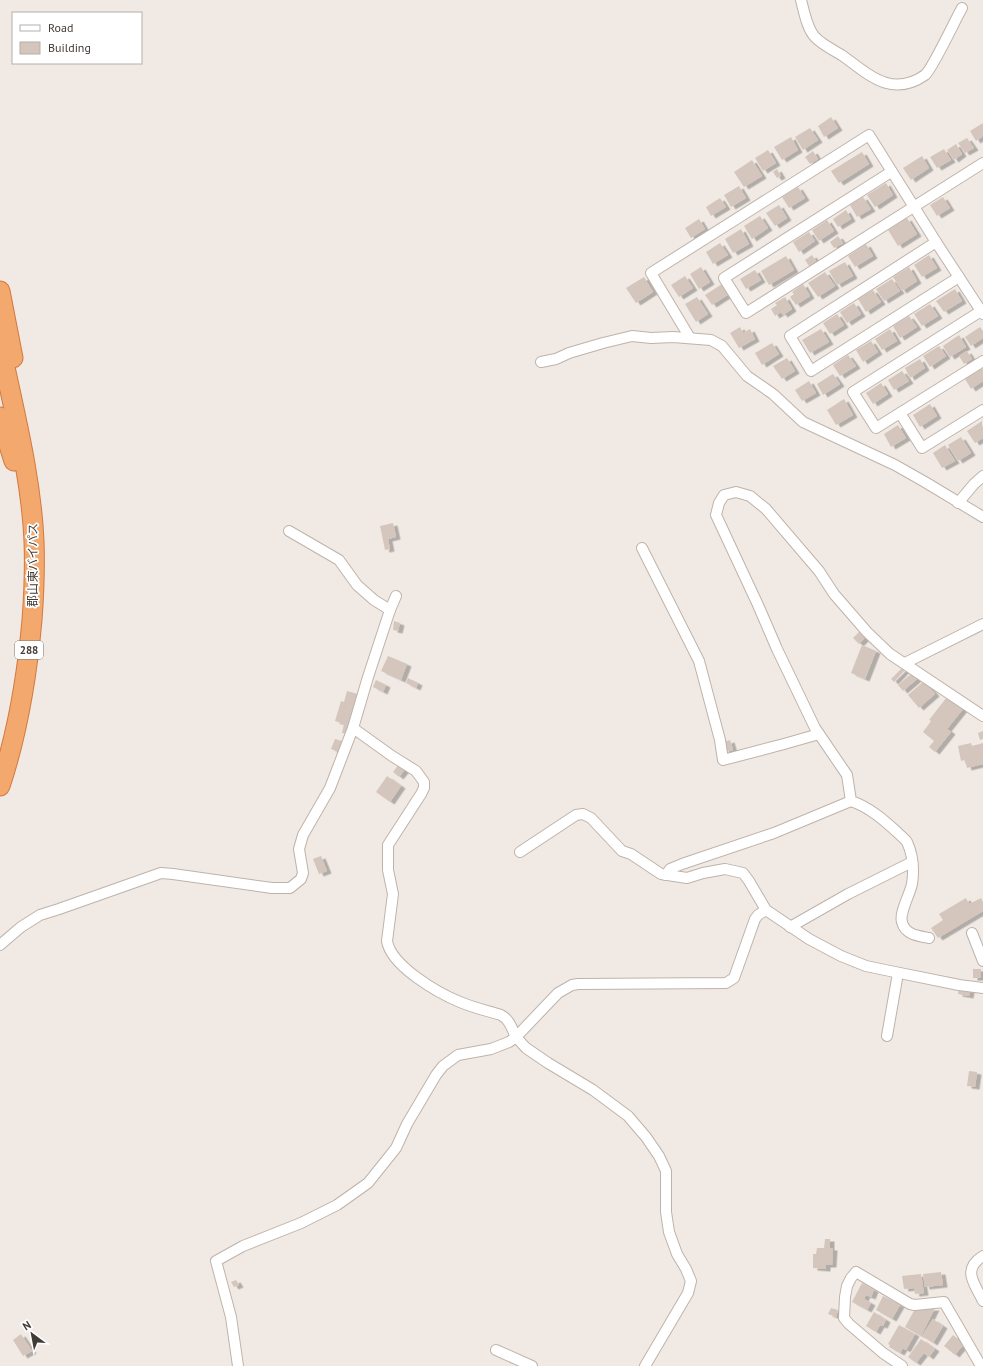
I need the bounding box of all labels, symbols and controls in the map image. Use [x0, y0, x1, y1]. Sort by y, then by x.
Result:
legend [12, 12, 142, 64]
text: Road [48, 20, 73, 35]
text: Building [48, 40, 91, 55]
street label: 郡山東バイパス [25, 523, 40, 607]
road number: 288 [15, 641, 43, 659]
north arrow [12, 1314, 52, 1354]
text: N [20, 1318, 33, 1333]

